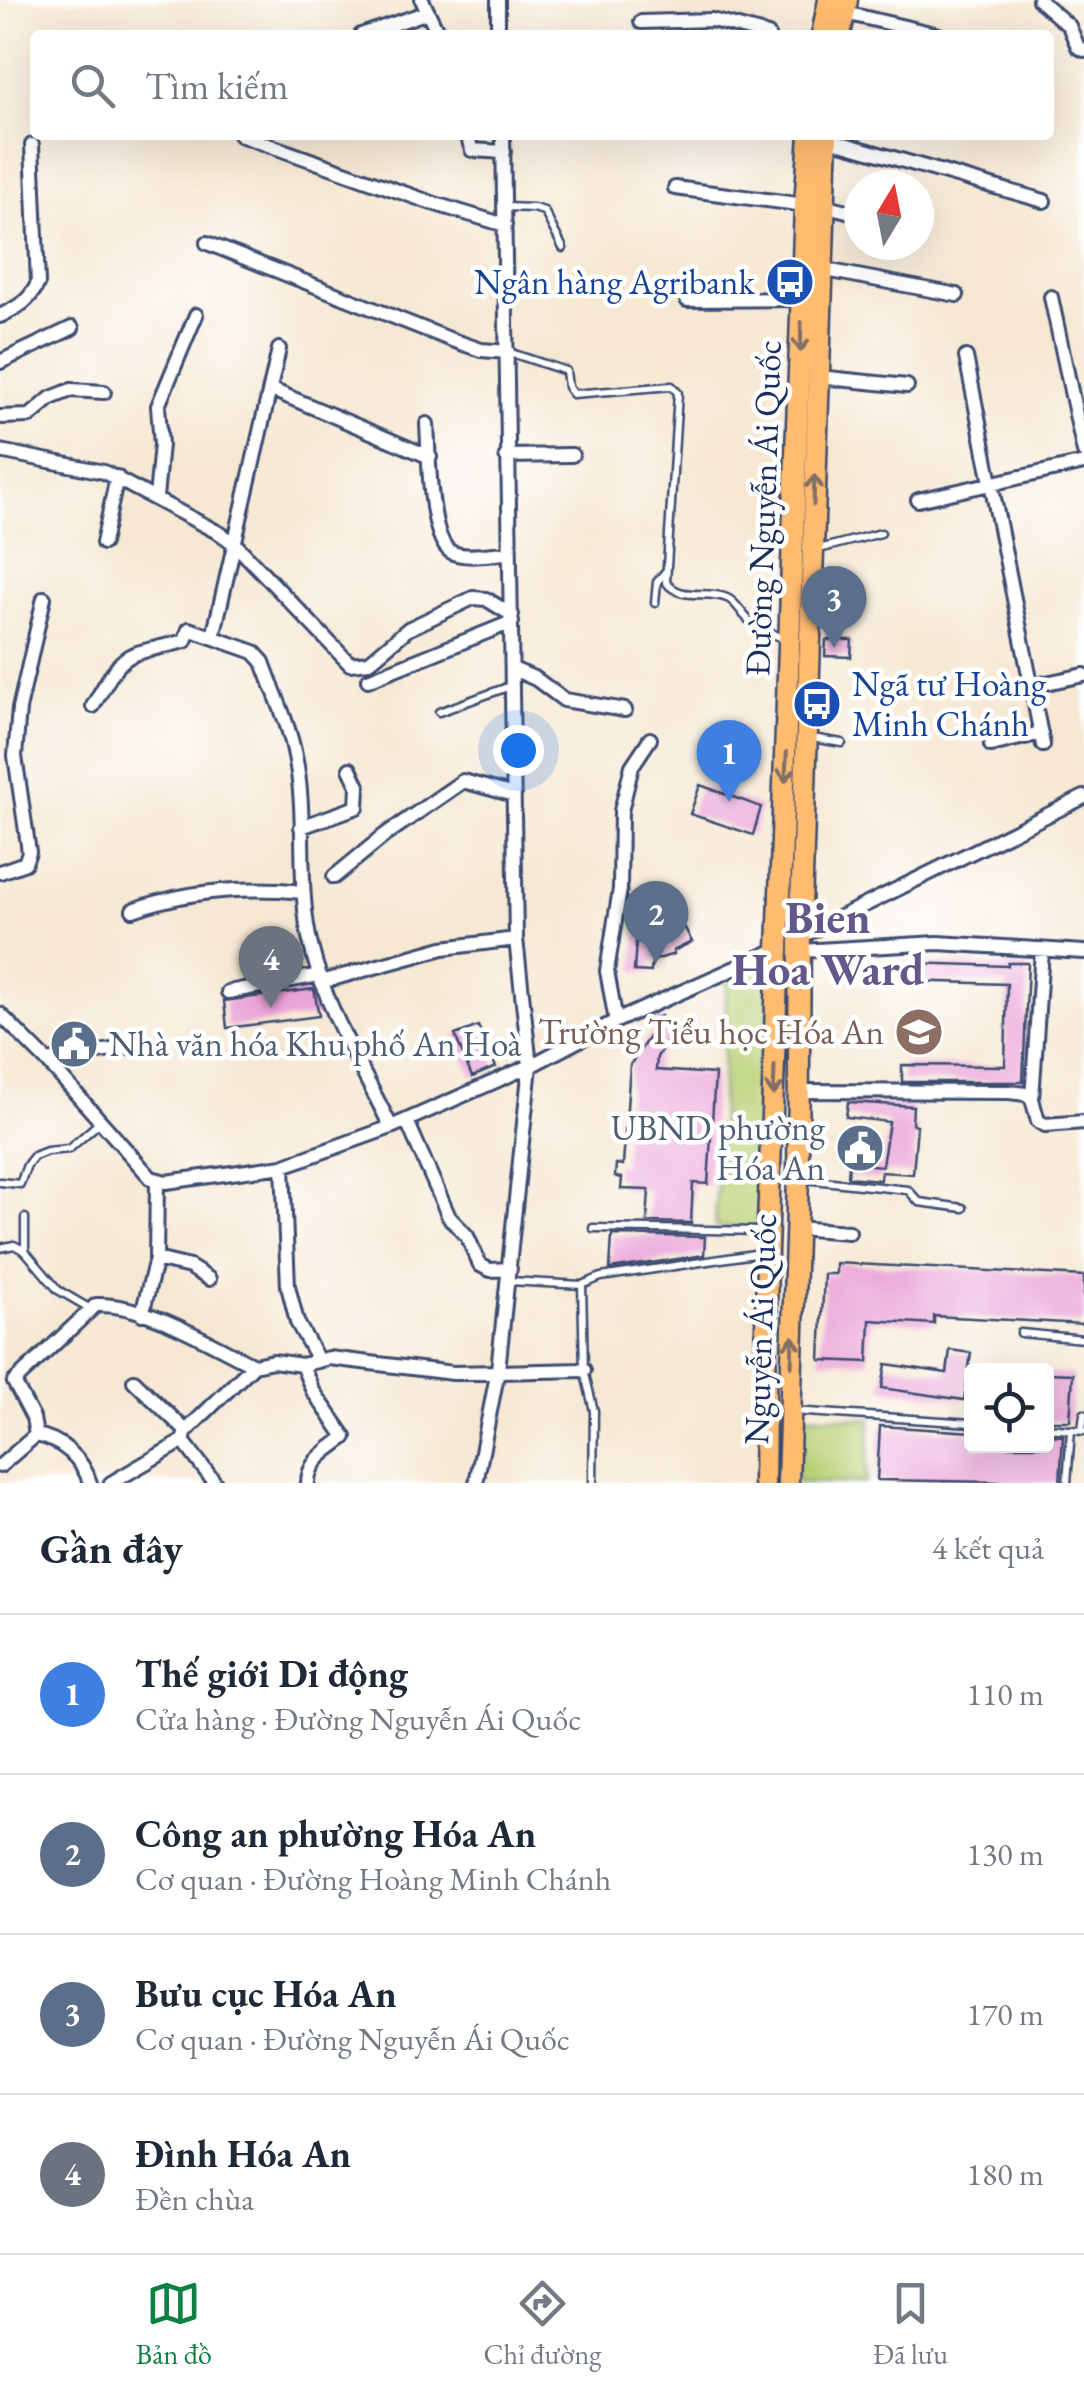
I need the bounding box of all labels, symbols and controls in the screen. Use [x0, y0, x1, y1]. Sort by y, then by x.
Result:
search box [30, 30, 1054, 140]
icon: search [65, 58, 120, 113]
text: Tìm kiếm [145, 61, 288, 110]
north arrow [844, 170, 934, 260]
bus stop icon: Ngân hàng Agribank [764, 256, 816, 308]
place label: Ngân hàng Agribank [474, 259, 756, 304]
one-way arrow [791, 321, 810, 353]
street label: Đường Nguyễn Ái Quốc [734, 339, 791, 677]
one-way arrow [805, 474, 824, 506]
pin: 3 [802, 566, 866, 648]
place label: Ngã tư Hoàng Minh Chánh [852, 661, 1047, 746]
bus stop icon: Ngã tư Hoàng Minh Chánh [791, 678, 843, 730]
pin: 1 [696, 720, 762, 802]
your location [493, 725, 544, 776]
one-way arrow [776, 750, 795, 782]
pin: 2 [624, 880, 688, 963]
district label: Bien Hoa Ward [732, 888, 924, 998]
pin: 4 [238, 926, 304, 1008]
school or university icon: Trường Tiểu học Hóa An [893, 1006, 945, 1058]
place label: Trường Tiểu học Hóa An [538, 1009, 884, 1054]
public building icon: Nhà văn hóa Khu phố An Hoà [48, 1018, 100, 1070]
place label: Nhà văn hóa Khu phố An Hoà [109, 1021, 522, 1066]
one-way arrow [764, 1065, 783, 1097]
place label: UBND phường Hóa An [611, 1105, 826, 1190]
public building icon: UBND phường Hóa An [834, 1122, 886, 1174]
street label: Nguyễn Ái Quốc [733, 1213, 786, 1445]
one-way arrow [782, 1335, 801, 1367]
map controls [964, 1363, 1054, 1453]
button: locate [964, 1363, 1054, 1453]
text: Gần đây [40, 1521, 183, 1576]
text: 4 kết quả [932, 1527, 1044, 1569]
text: Thế giới Di động [135, 1649, 408, 1698]
text: 1 [64, 1673, 81, 1715]
text: 110 m [967, 1673, 1044, 1715]
text: Cửa hàng · Đường Nguyễn Ái Quốc [135, 1698, 581, 1740]
text: Công an phường Hóa An [135, 1809, 536, 1858]
text: 2 [64, 1833, 81, 1875]
text: 130 m [967, 1833, 1044, 1875]
text: Cơ quan · Đường Hoàng Minh Chánh [135, 1858, 611, 1900]
text: Bưu cục Hóa An [135, 1969, 397, 2018]
text: 3 [64, 1993, 81, 2035]
text: 170 m [967, 1993, 1044, 2035]
text: Cơ quan · Đường Nguyễn Ái Quốc [135, 2018, 570, 2060]
text: Đình Hóa An [135, 2129, 351, 2178]
text: 4 [64, 2153, 81, 2195]
text: 180 m [967, 2153, 1044, 2195]
text: Đền chùa [135, 2178, 254, 2220]
tab: Bản đồ [136, 2276, 212, 2372]
tab: Chỉ đường [484, 2276, 601, 2372]
tab: Đã lưu [873, 2276, 948, 2372]

